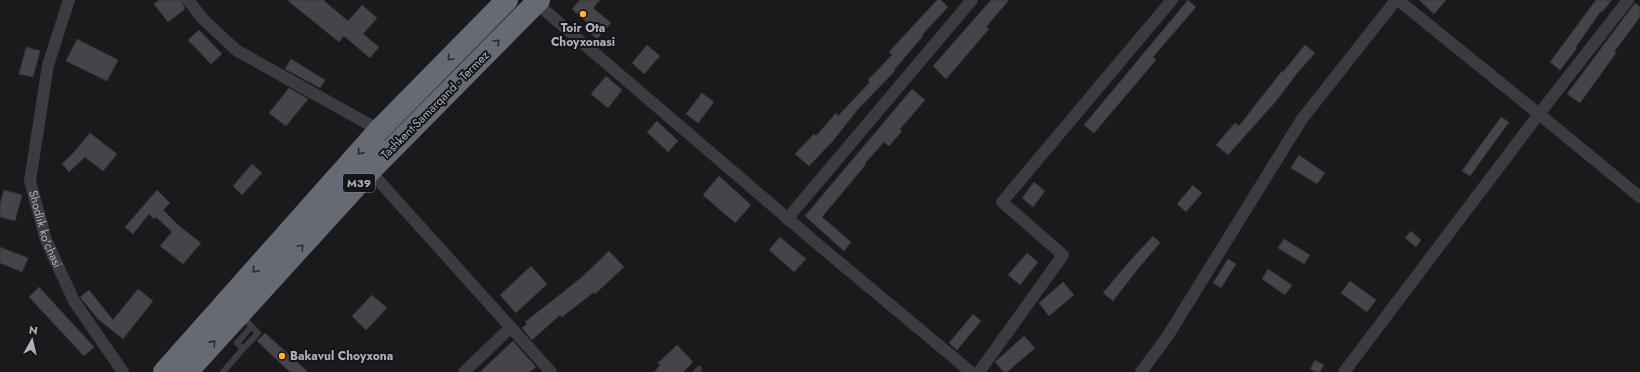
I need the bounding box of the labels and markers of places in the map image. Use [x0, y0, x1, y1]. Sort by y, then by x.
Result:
marker: Toir Ota Choyxonasi [578, 9, 588, 19]
place label: Toir Ota Choyxonasi [551, 19, 615, 51]
place label: Bakavul Choyxona [290, 347, 393, 365]
marker: Bakavul Choyxona [277, 351, 287, 361]

